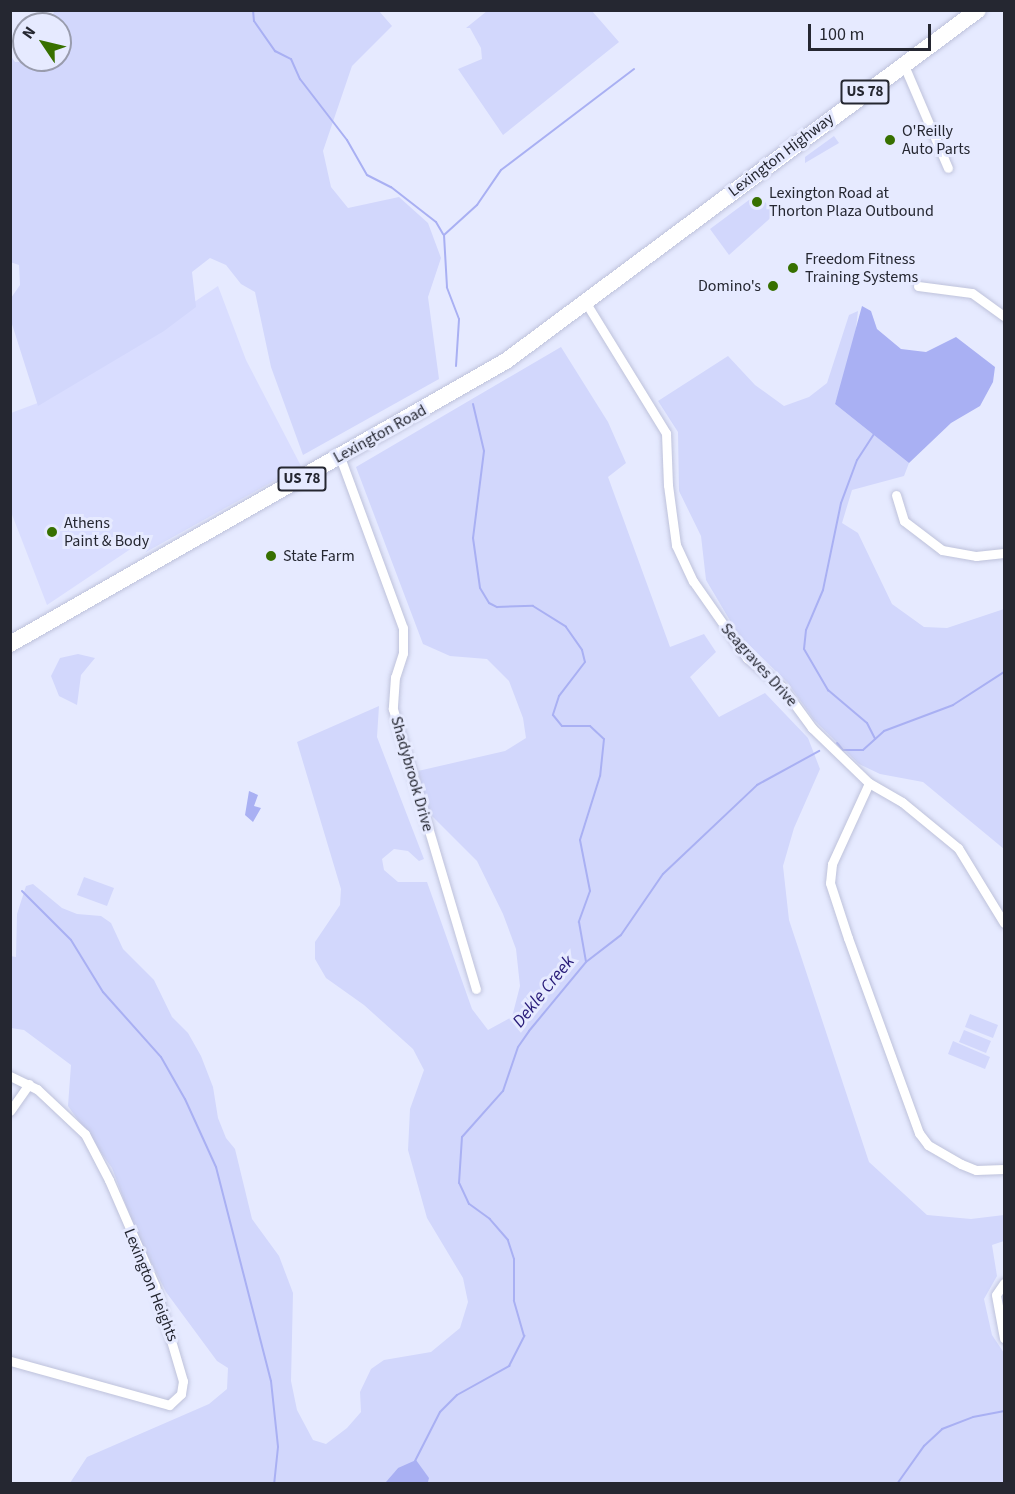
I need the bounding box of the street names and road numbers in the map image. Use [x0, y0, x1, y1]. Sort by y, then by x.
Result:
road number: US 78 [840, 80, 890, 104]
street label: Lexington Highway [724, 109, 838, 201]
street label: Lexington Road [330, 401, 430, 467]
road number: US 78 [276, 467, 328, 491]
street label: Seagraves Drive [717, 619, 801, 711]
street label: Shadybrook Drive [386, 714, 438, 834]
street label: Lexington Heights [120, 1226, 182, 1344]

